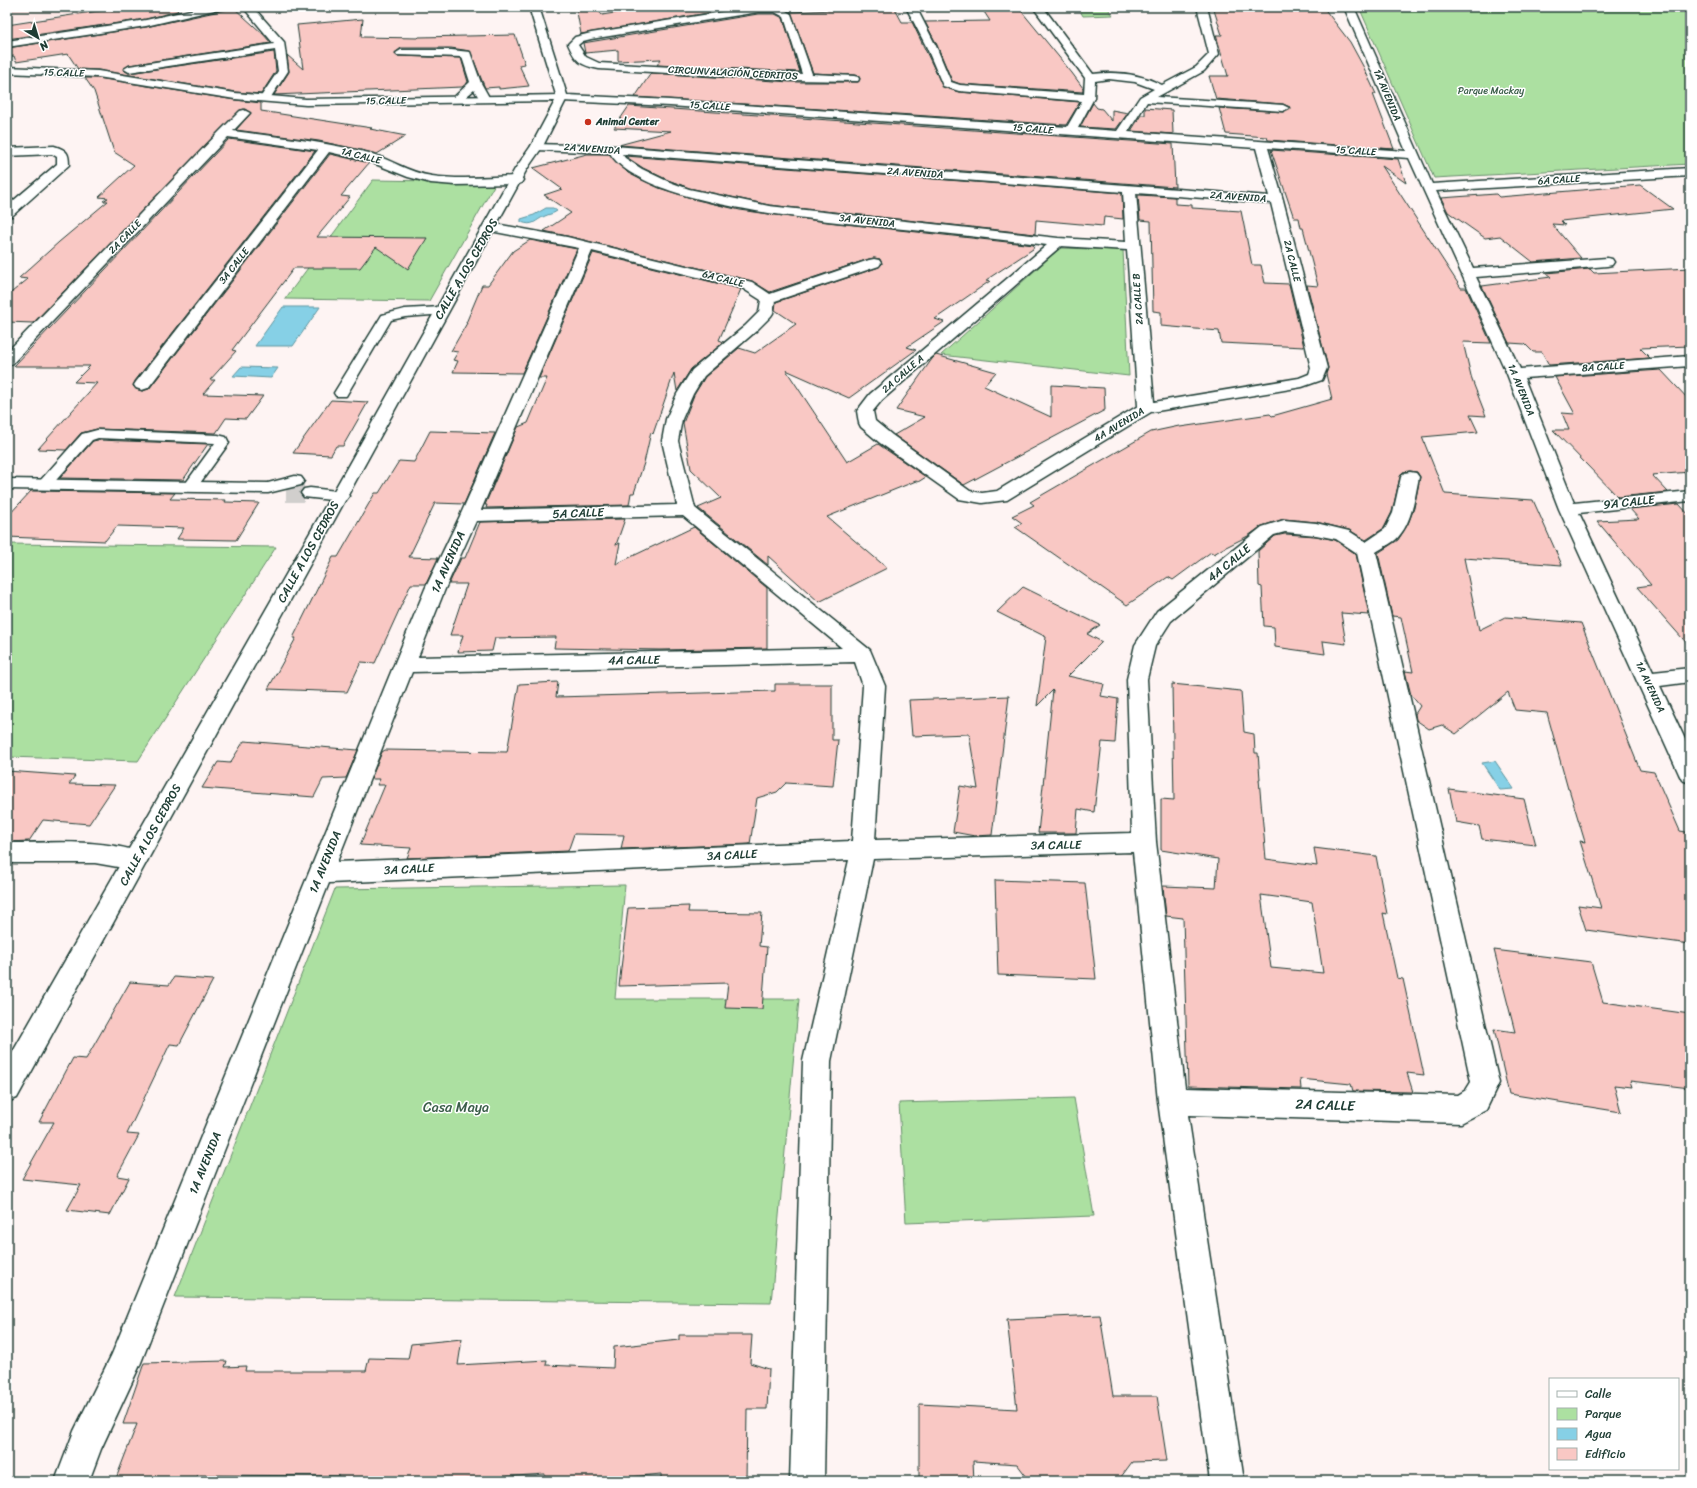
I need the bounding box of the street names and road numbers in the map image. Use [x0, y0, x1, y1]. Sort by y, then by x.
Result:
street label: CIRCUNVALACIÓN CEDRITOS [668, 61, 799, 85]
street label: 15 CALLE [43, 63, 86, 83]
street label: 1A AVENIDA [1368, 66, 1406, 124]
street label: 15 CALLE [366, 92, 408, 110]
street label: 15 CALLE [689, 96, 732, 116]
street label: 15 CALLE [1012, 118, 1055, 140]
street label: 2A AVENIDA [563, 138, 621, 160]
street label: 15 CALLE [1335, 141, 1378, 161]
street label: 1A CALLE [339, 142, 384, 170]
street label: 2A AVENIDA [886, 162, 944, 184]
street label: 6A CALLE [1537, 169, 1582, 190]
street label: 2A AVENIDA [1209, 186, 1267, 208]
street label: 3A AVENIDA [838, 209, 896, 233]
street label: 2A CALLE [104, 214, 147, 259]
street label: CALLE A LOS CEDROS [428, 214, 504, 324]
street label: 2A CALLE [1278, 238, 1306, 285]
street label: 3A CALLE [214, 243, 255, 288]
street label: 6A CALLE [700, 265, 747, 293]
street label: 2A CALLE B [1127, 272, 1149, 325]
street label: 2A CALLE A [878, 350, 928, 398]
street label: 8A CALLE [1581, 356, 1626, 377]
street label: 1A AVENIDA [1502, 361, 1540, 419]
street label: 4A AVENIDA [1090, 403, 1148, 447]
street label: 9A CALLE [1602, 488, 1657, 516]
street label: CALLE A LOS CEDROS [271, 496, 345, 607]
street label: 5A CALLE [552, 501, 605, 525]
street label: 1A AVENIDA [425, 527, 472, 597]
street label: 4A CALLE [1202, 537, 1257, 588]
street label: 4A CALLE [608, 649, 661, 671]
street label: 1A AVENIDA [1630, 658, 1670, 716]
street label: CALLE A LOS CEDROS [113, 779, 187, 890]
street label: 1A AVENIDA [302, 827, 348, 897]
street label: 3A CALLE [1030, 834, 1083, 856]
street label: 3A CALLE [706, 843, 759, 867]
street label: 3A CALLE [383, 857, 436, 881]
street label: 2A CALLE [1295, 1091, 1356, 1119]
street label: 1A AVENIDA [182, 1128, 228, 1198]

